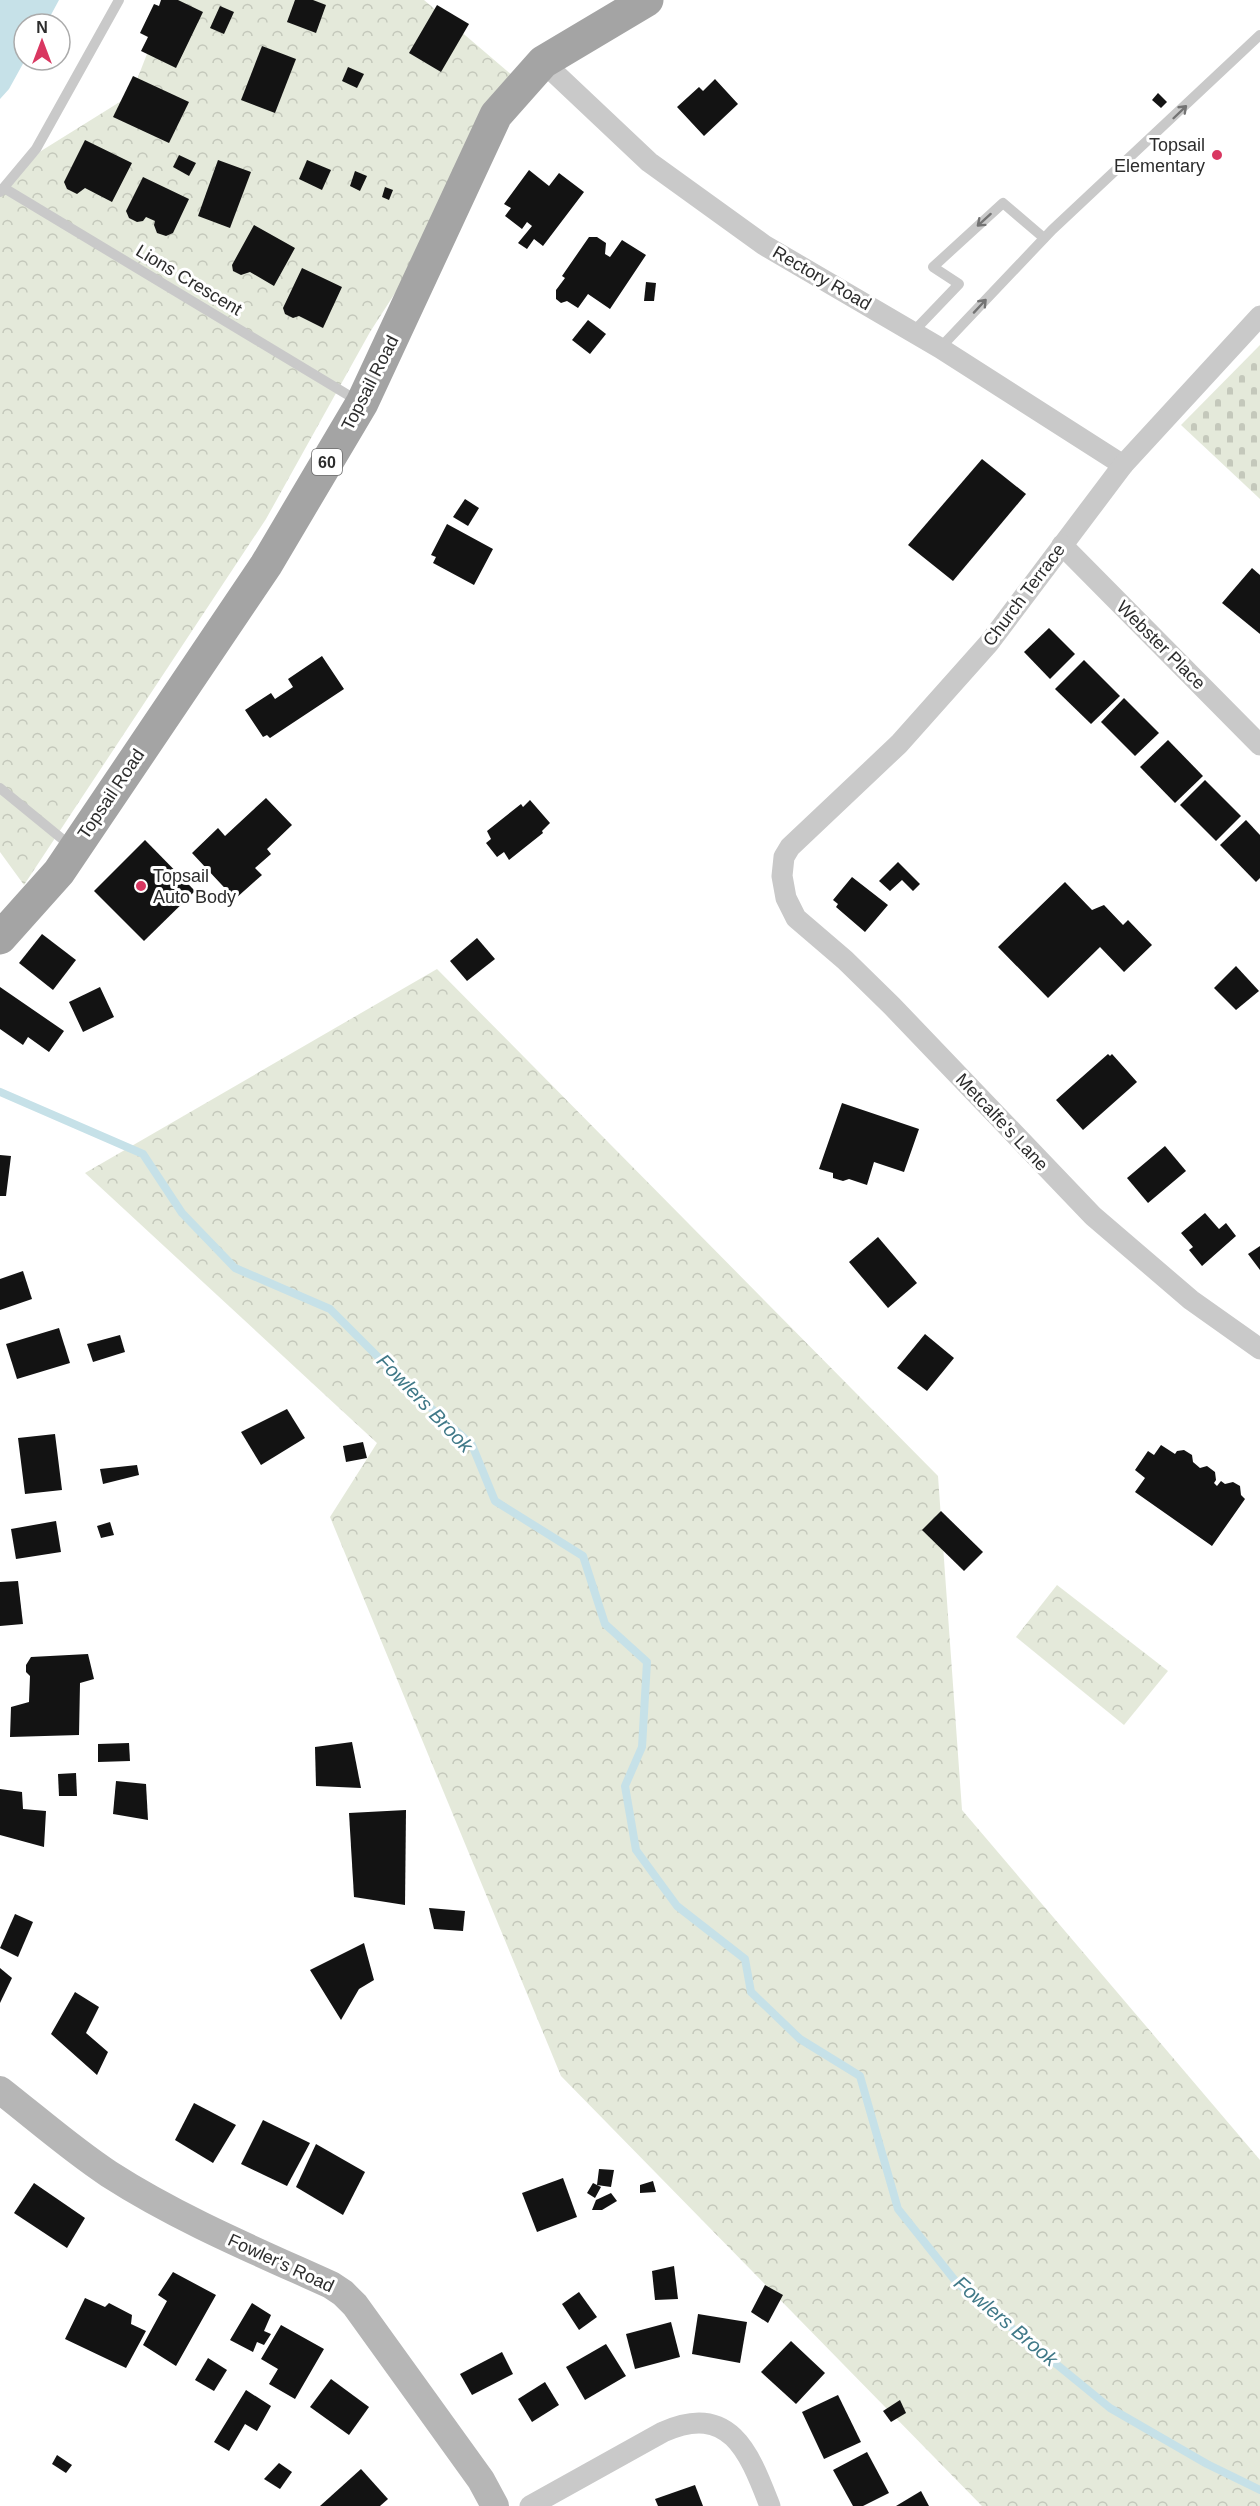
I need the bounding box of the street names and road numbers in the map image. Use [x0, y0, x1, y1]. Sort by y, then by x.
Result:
street label: Lions Crescent [132, 241, 246, 319]
street label: Rectory Road [769, 242, 875, 314]
street label: Topsail Road [337, 332, 403, 434]
road number: 60 [312, 449, 342, 475]
street label: Church Terrace [979, 540, 1069, 650]
street label: Webster Place [1113, 597, 1209, 693]
street label: Topsail Road [74, 745, 148, 843]
street label: Metcalfe's Lane [952, 1069, 1052, 1175]
street label: Fowler's Road [225, 2230, 337, 2296]

